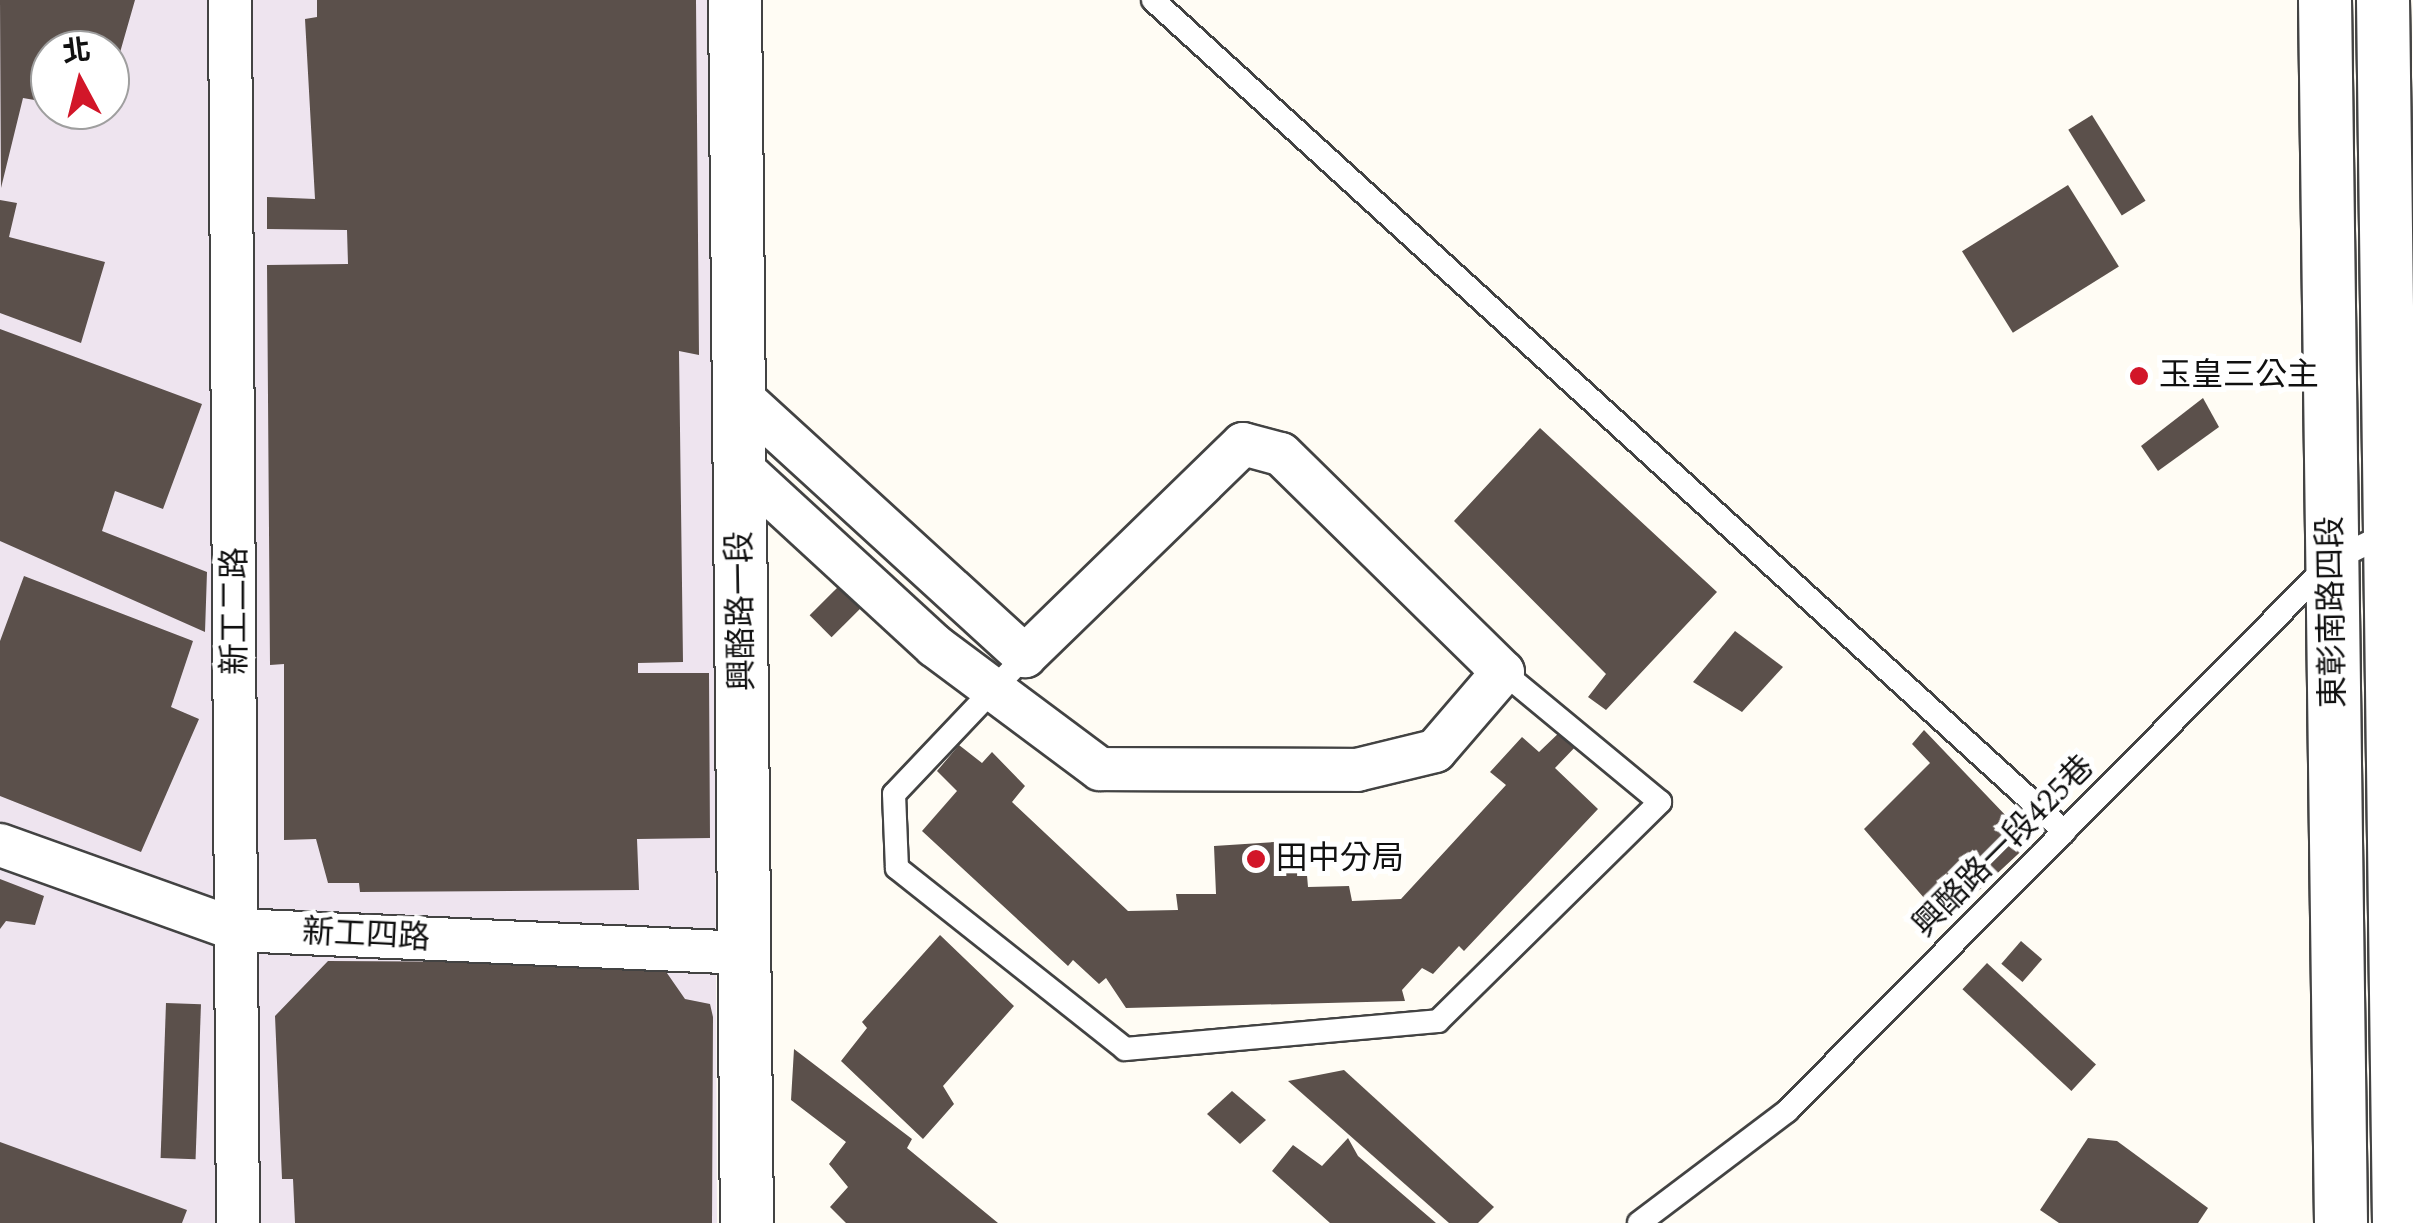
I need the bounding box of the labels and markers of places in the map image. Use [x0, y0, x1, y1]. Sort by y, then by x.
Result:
place label: 玉皇三公主 [2159, 357, 2319, 395]
marker: 玉皇三公主 [2128, 365, 2150, 387]
place label: 田中分局 [1276, 840, 1404, 878]
marker: 田中分局 [1245, 848, 1267, 870]

